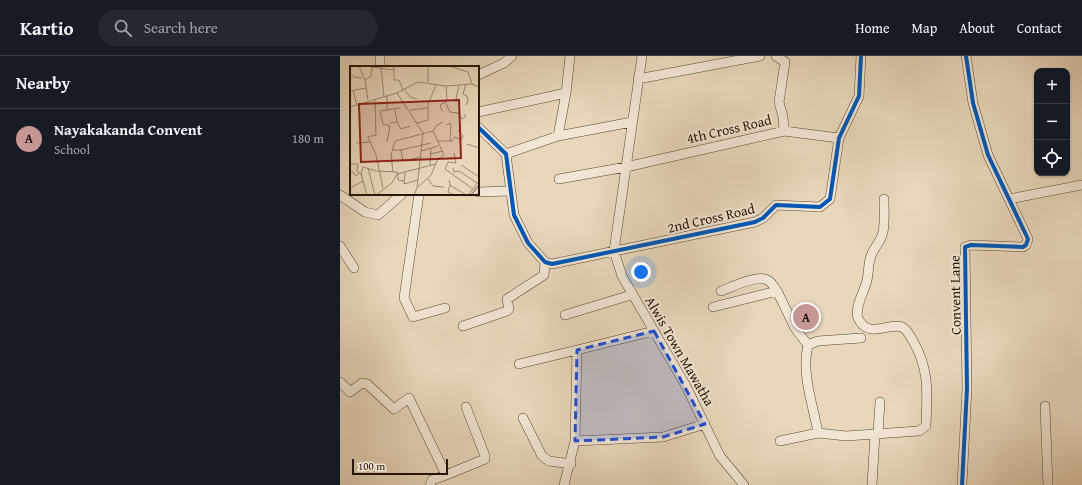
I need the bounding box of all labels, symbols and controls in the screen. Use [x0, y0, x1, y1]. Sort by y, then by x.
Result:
search box [98, 10, 378, 46]
text: Kartio [20, 14, 74, 42]
icon: search [112, 17, 134, 39]
text: Search here [144, 17, 218, 38]
text: Home [855, 18, 890, 38]
text: Map [912, 18, 937, 38]
text: About [959, 18, 995, 38]
text: Contact [1017, 18, 1062, 38]
inset map [350, 66, 479, 195]
map controls [1034, 68, 1070, 176]
button: + [1034, 68, 1070, 104]
text: Nearby [16, 70, 70, 95]
button: − [1034, 104, 1070, 140]
street label: 4th Cross Road [685, 109, 774, 148]
text: Nayakakanda Convent [54, 119, 202, 140]
text: A [25, 129, 33, 148]
text: 180 m [292, 129, 324, 148]
text: School [54, 140, 90, 159]
button: locate [1034, 140, 1070, 176]
street label: 2nd Cross Road [665, 198, 757, 238]
street label: Convent Lane [944, 255, 966, 335]
your location [631, 262, 651, 282]
street label: Alwis Town Mawatha [640, 292, 720, 410]
pin: A [793, 302, 819, 332]
scale bar [352, 457, 448, 476]
text: 100 m [358, 458, 385, 474]

